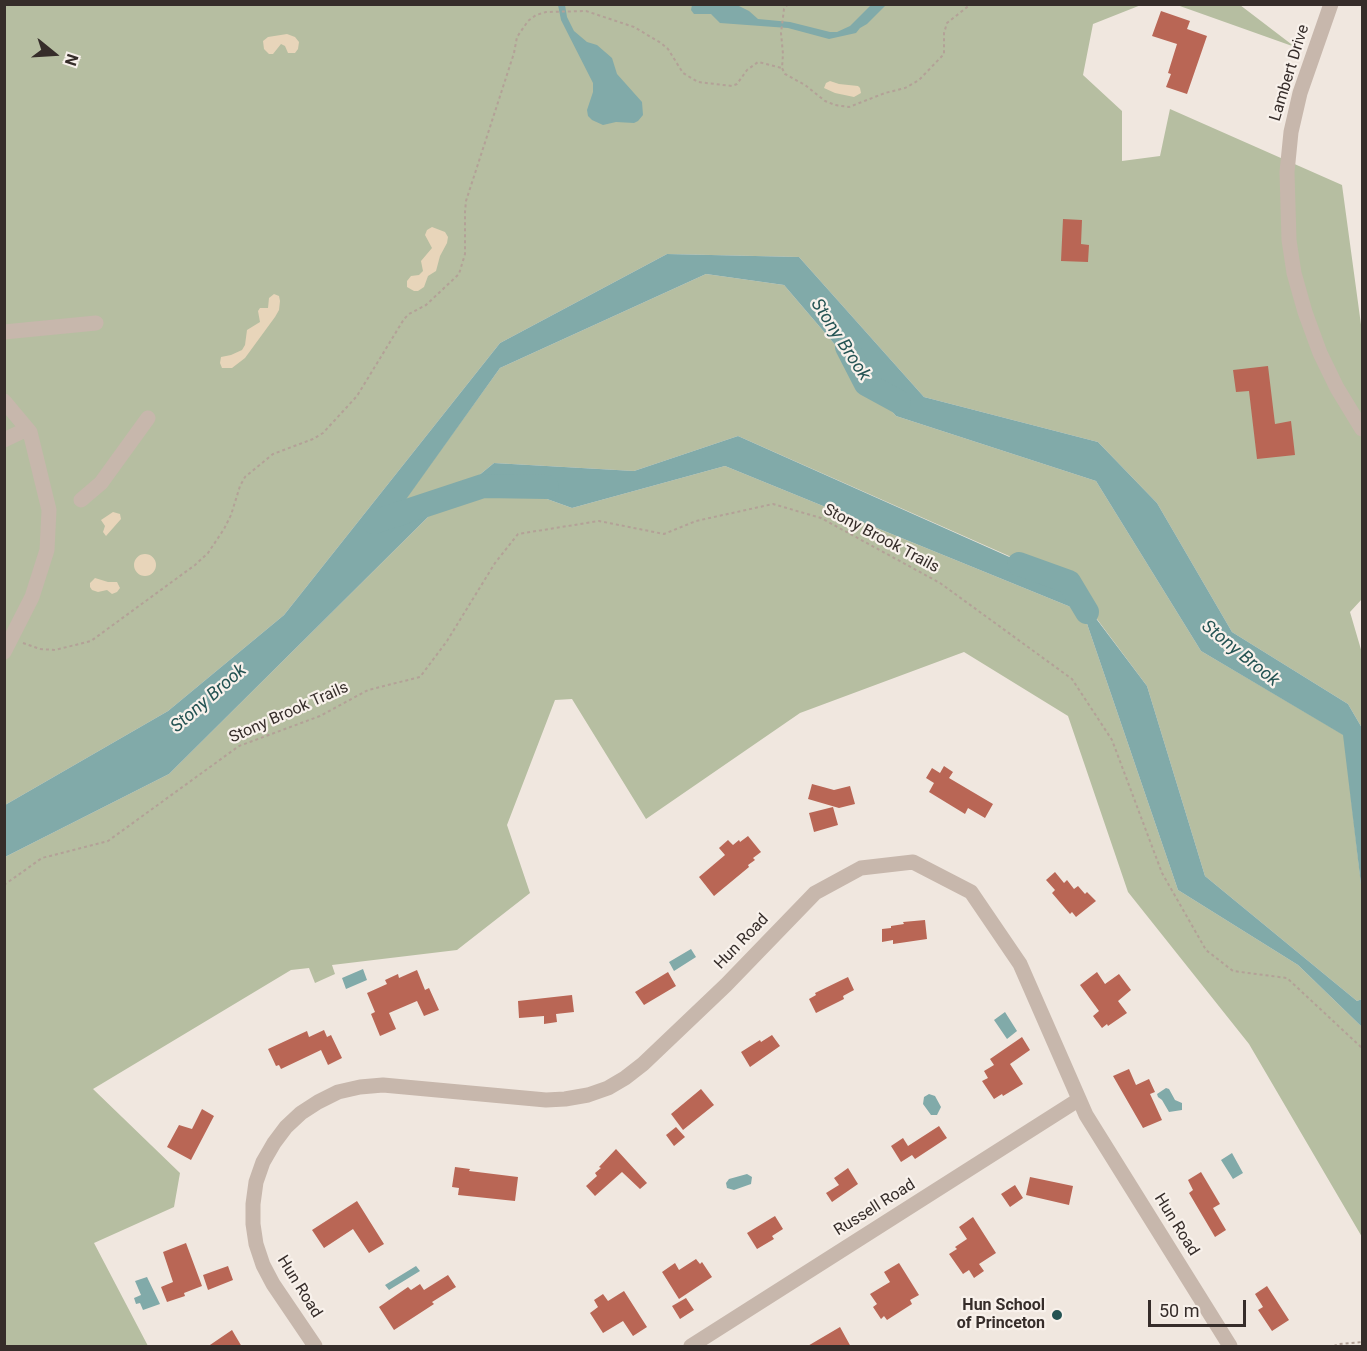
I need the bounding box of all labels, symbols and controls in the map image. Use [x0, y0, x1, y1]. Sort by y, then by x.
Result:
street label: Lambert Drive [1266, 22, 1314, 124]
north arrow [24, 24, 84, 84]
text: N [61, 51, 82, 68]
water label: Stony Brook [805, 295, 875, 385]
street label: Stony Brook Trails [820, 500, 942, 578]
water label: Stony Brook [1197, 616, 1283, 692]
water label: Stony Brook [167, 660, 251, 738]
street label: Stony Brook Trails [226, 678, 352, 748]
street label: Hun Road [711, 910, 773, 974]
street label: Russell Road [831, 1175, 919, 1241]
street label: Hun Road [1149, 1190, 1203, 1260]
street label: Hun Road [272, 1252, 326, 1322]
scale bar [1151, 1288, 1248, 1326]
place label: Hun School of Princeton [957, 1296, 1045, 1334]
text: 50 m [1159, 1300, 1199, 1321]
marker: Hun School of Princeton [1050, 1308, 1064, 1322]

